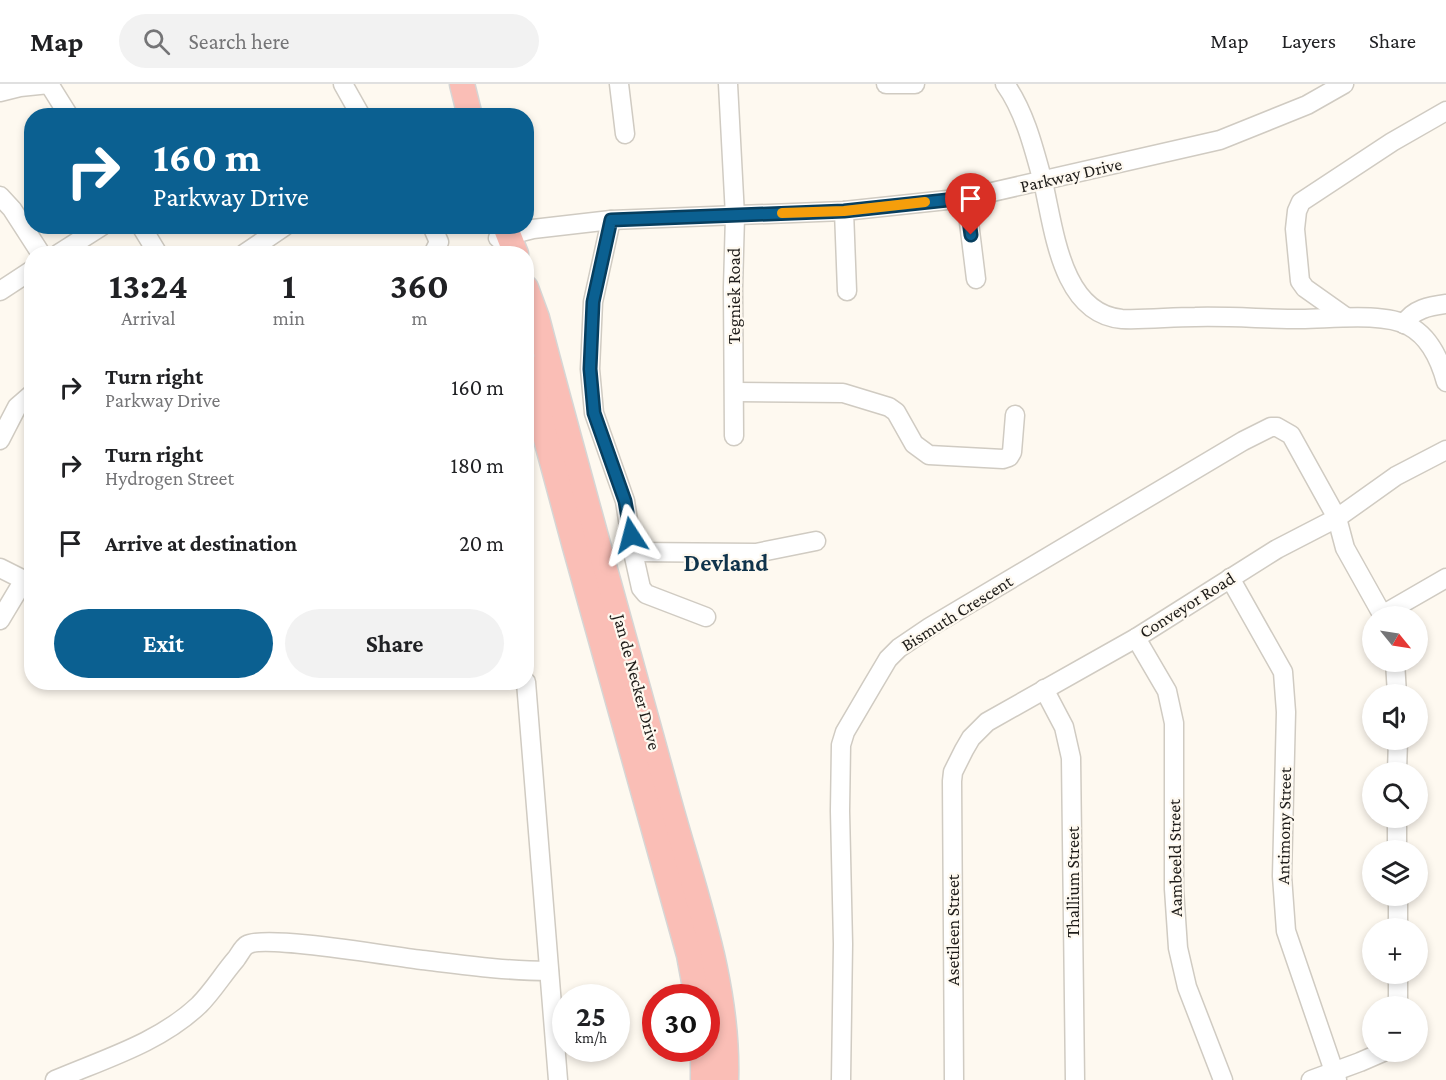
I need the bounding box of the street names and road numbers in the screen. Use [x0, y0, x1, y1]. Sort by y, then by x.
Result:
street label: Parkway Drive [1018, 154, 1124, 196]
street label: Tegniek Road [724, 247, 744, 344]
street label: Conveyor Road [1136, 568, 1239, 642]
street label: Bismuth Crescent [898, 570, 1017, 655]
street label: Jan de Necker Drive [609, 610, 665, 752]
street label: Antimony Street [1273, 766, 1295, 885]
street label: Aambeeld Street [1164, 798, 1186, 917]
street label: Thallium Street [1063, 825, 1083, 938]
street label: Asetileen Street [943, 873, 963, 986]

